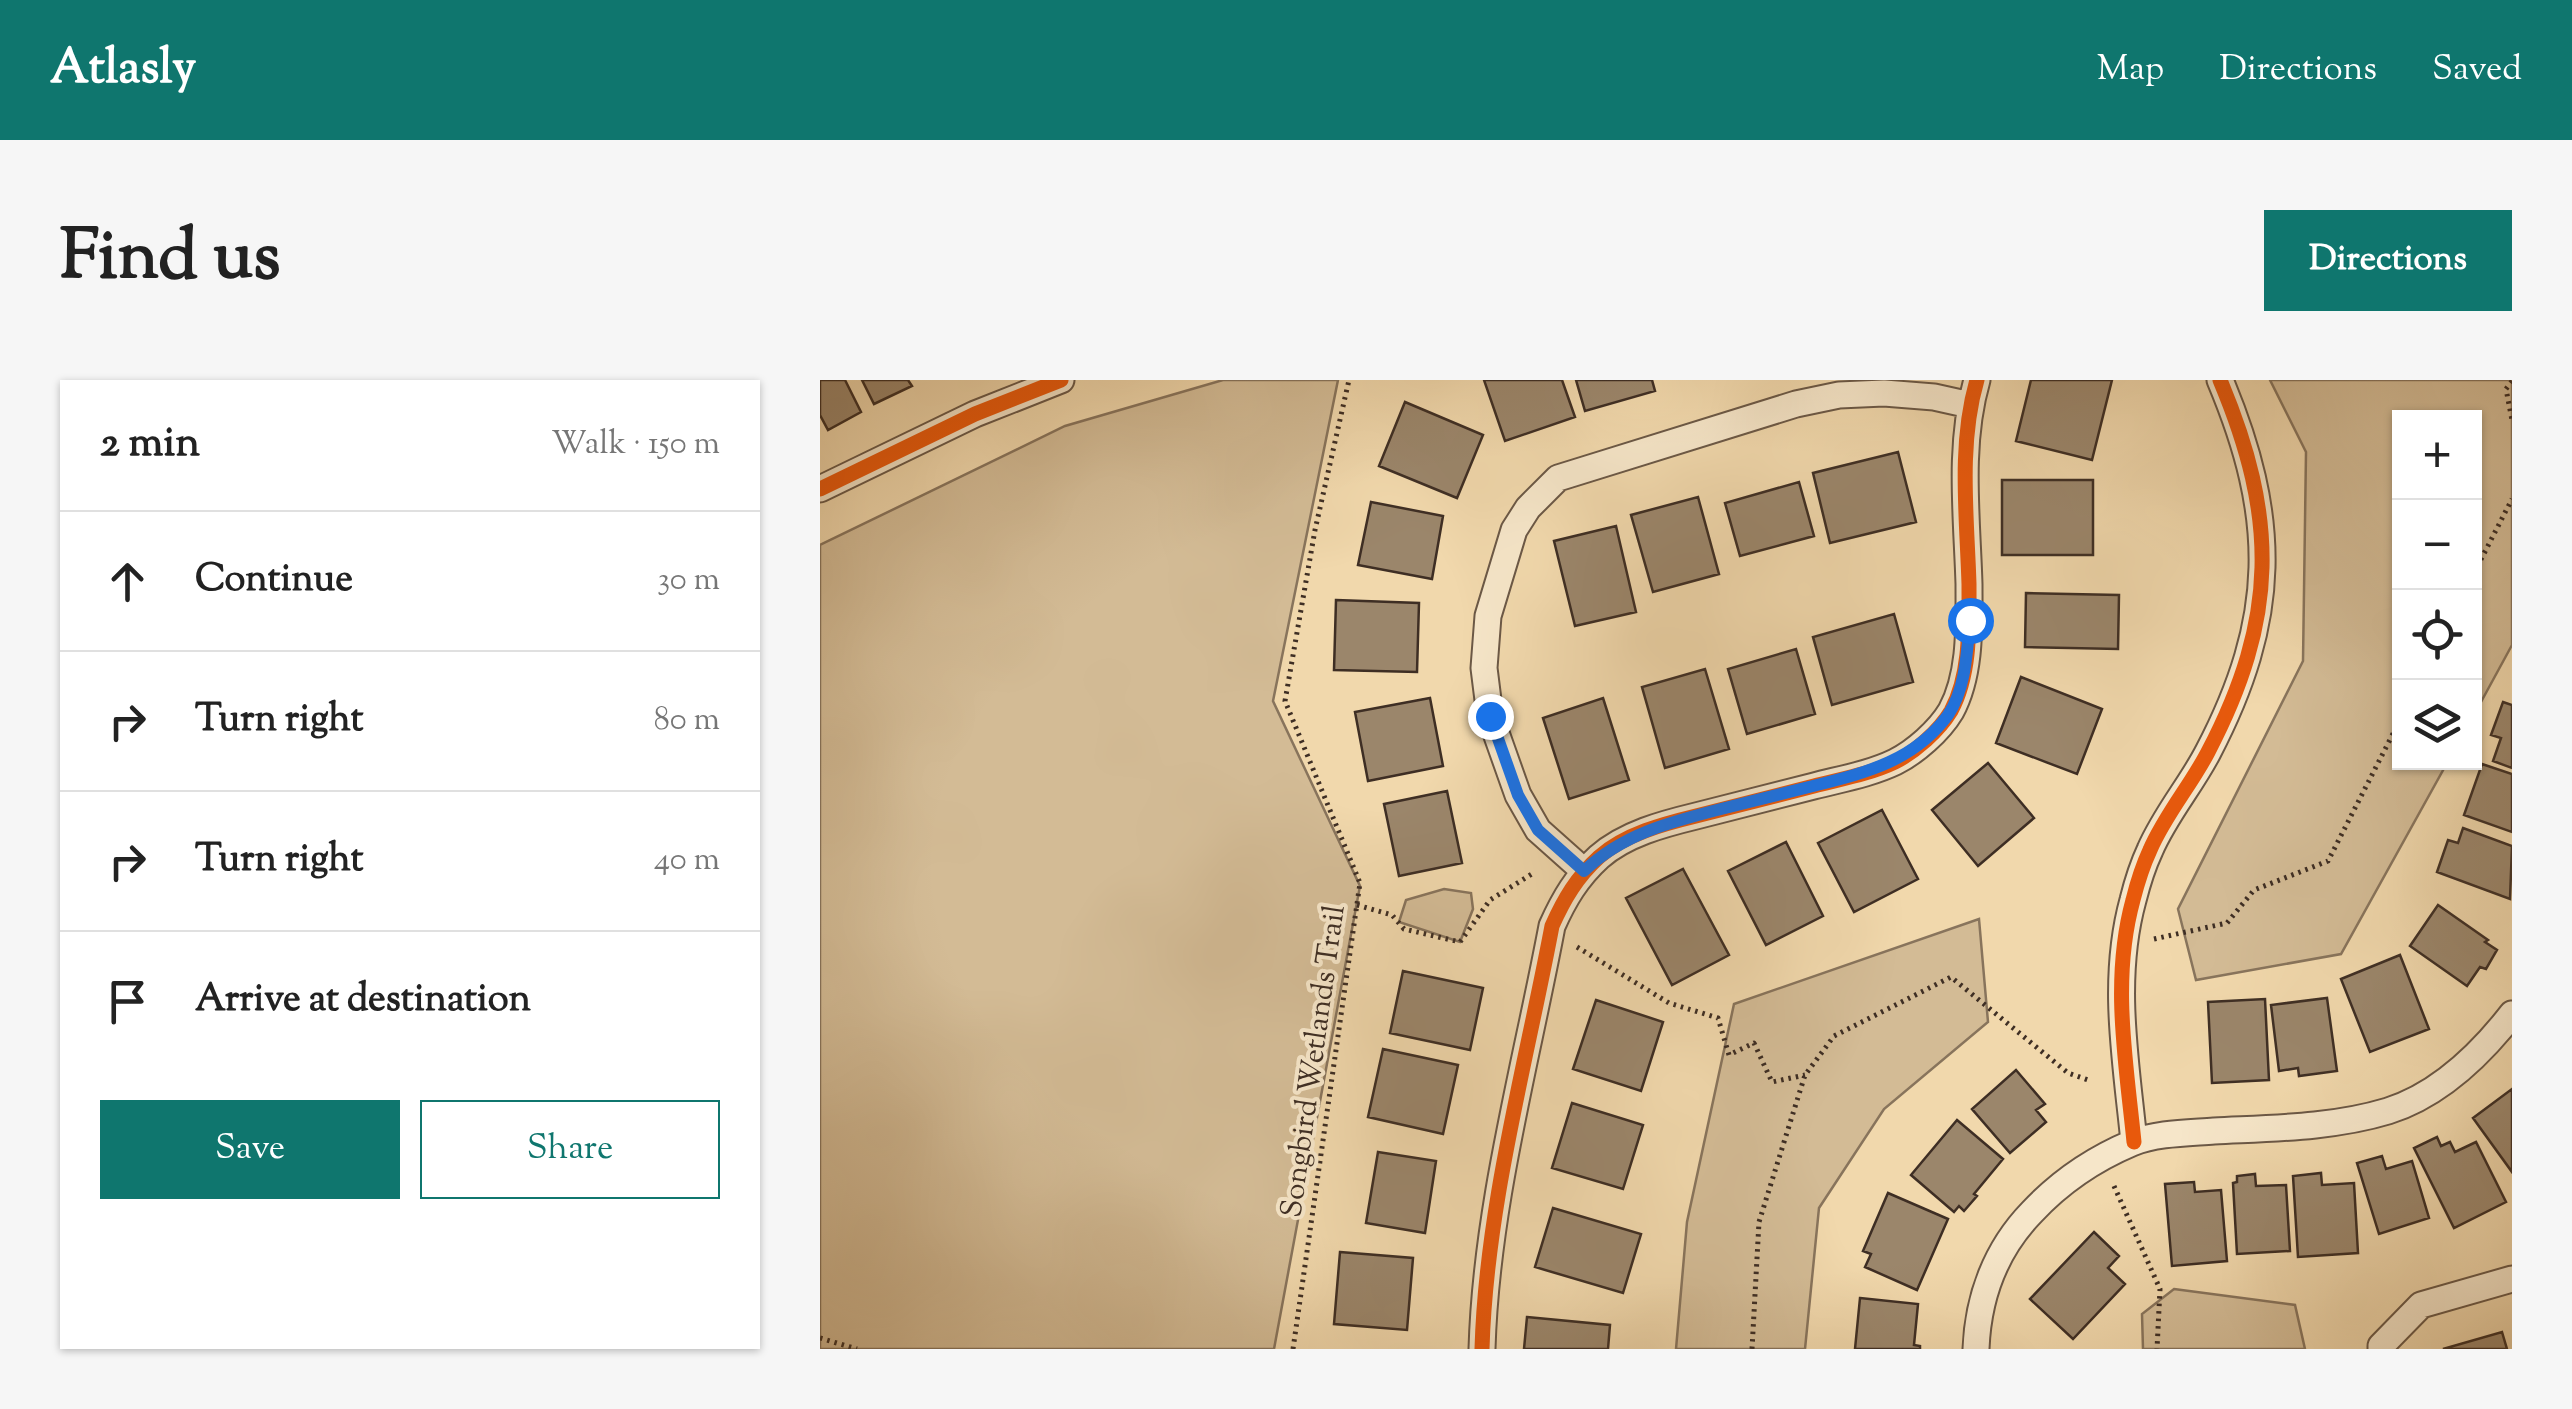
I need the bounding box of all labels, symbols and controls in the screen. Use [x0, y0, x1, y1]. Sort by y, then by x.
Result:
text: Atlasly [50, 36, 196, 105]
text: Map [2097, 45, 2164, 96]
text: Directions [2219, 45, 2377, 96]
text: Saved [2432, 45, 2522, 96]
text: Find us [60, 210, 281, 310]
button: Directions [2264, 210, 2512, 311]
map controls [2392, 410, 2482, 770]
button: + [2392, 410, 2482, 500]
text: 2 min [100, 415, 200, 475]
text: Walk · 150 m [551, 422, 720, 468]
button: − [2392, 500, 2482, 590]
icon: ahead [100, 554, 155, 609]
text: Continue [195, 554, 353, 608]
text: 30 m [657, 558, 720, 604]
button: locate [2392, 590, 2482, 680]
route start [1948, 598, 1994, 644]
button: layers [2392, 680, 2482, 770]
icon: right [100, 694, 155, 749]
text: Turn right [195, 694, 363, 748]
route end [1468, 694, 1514, 740]
text: 80 m [654, 698, 720, 744]
icon: right [100, 834, 155, 889]
text: Turn right [195, 834, 363, 888]
text: 40 m [654, 838, 720, 884]
street label: Songbird Wetlands Trail [1271, 902, 1358, 1220]
icon: arrive [100, 974, 155, 1029]
text: Arrive at destination [195, 974, 531, 1028]
button: Save [100, 1100, 400, 1199]
button: Share [420, 1100, 720, 1199]

